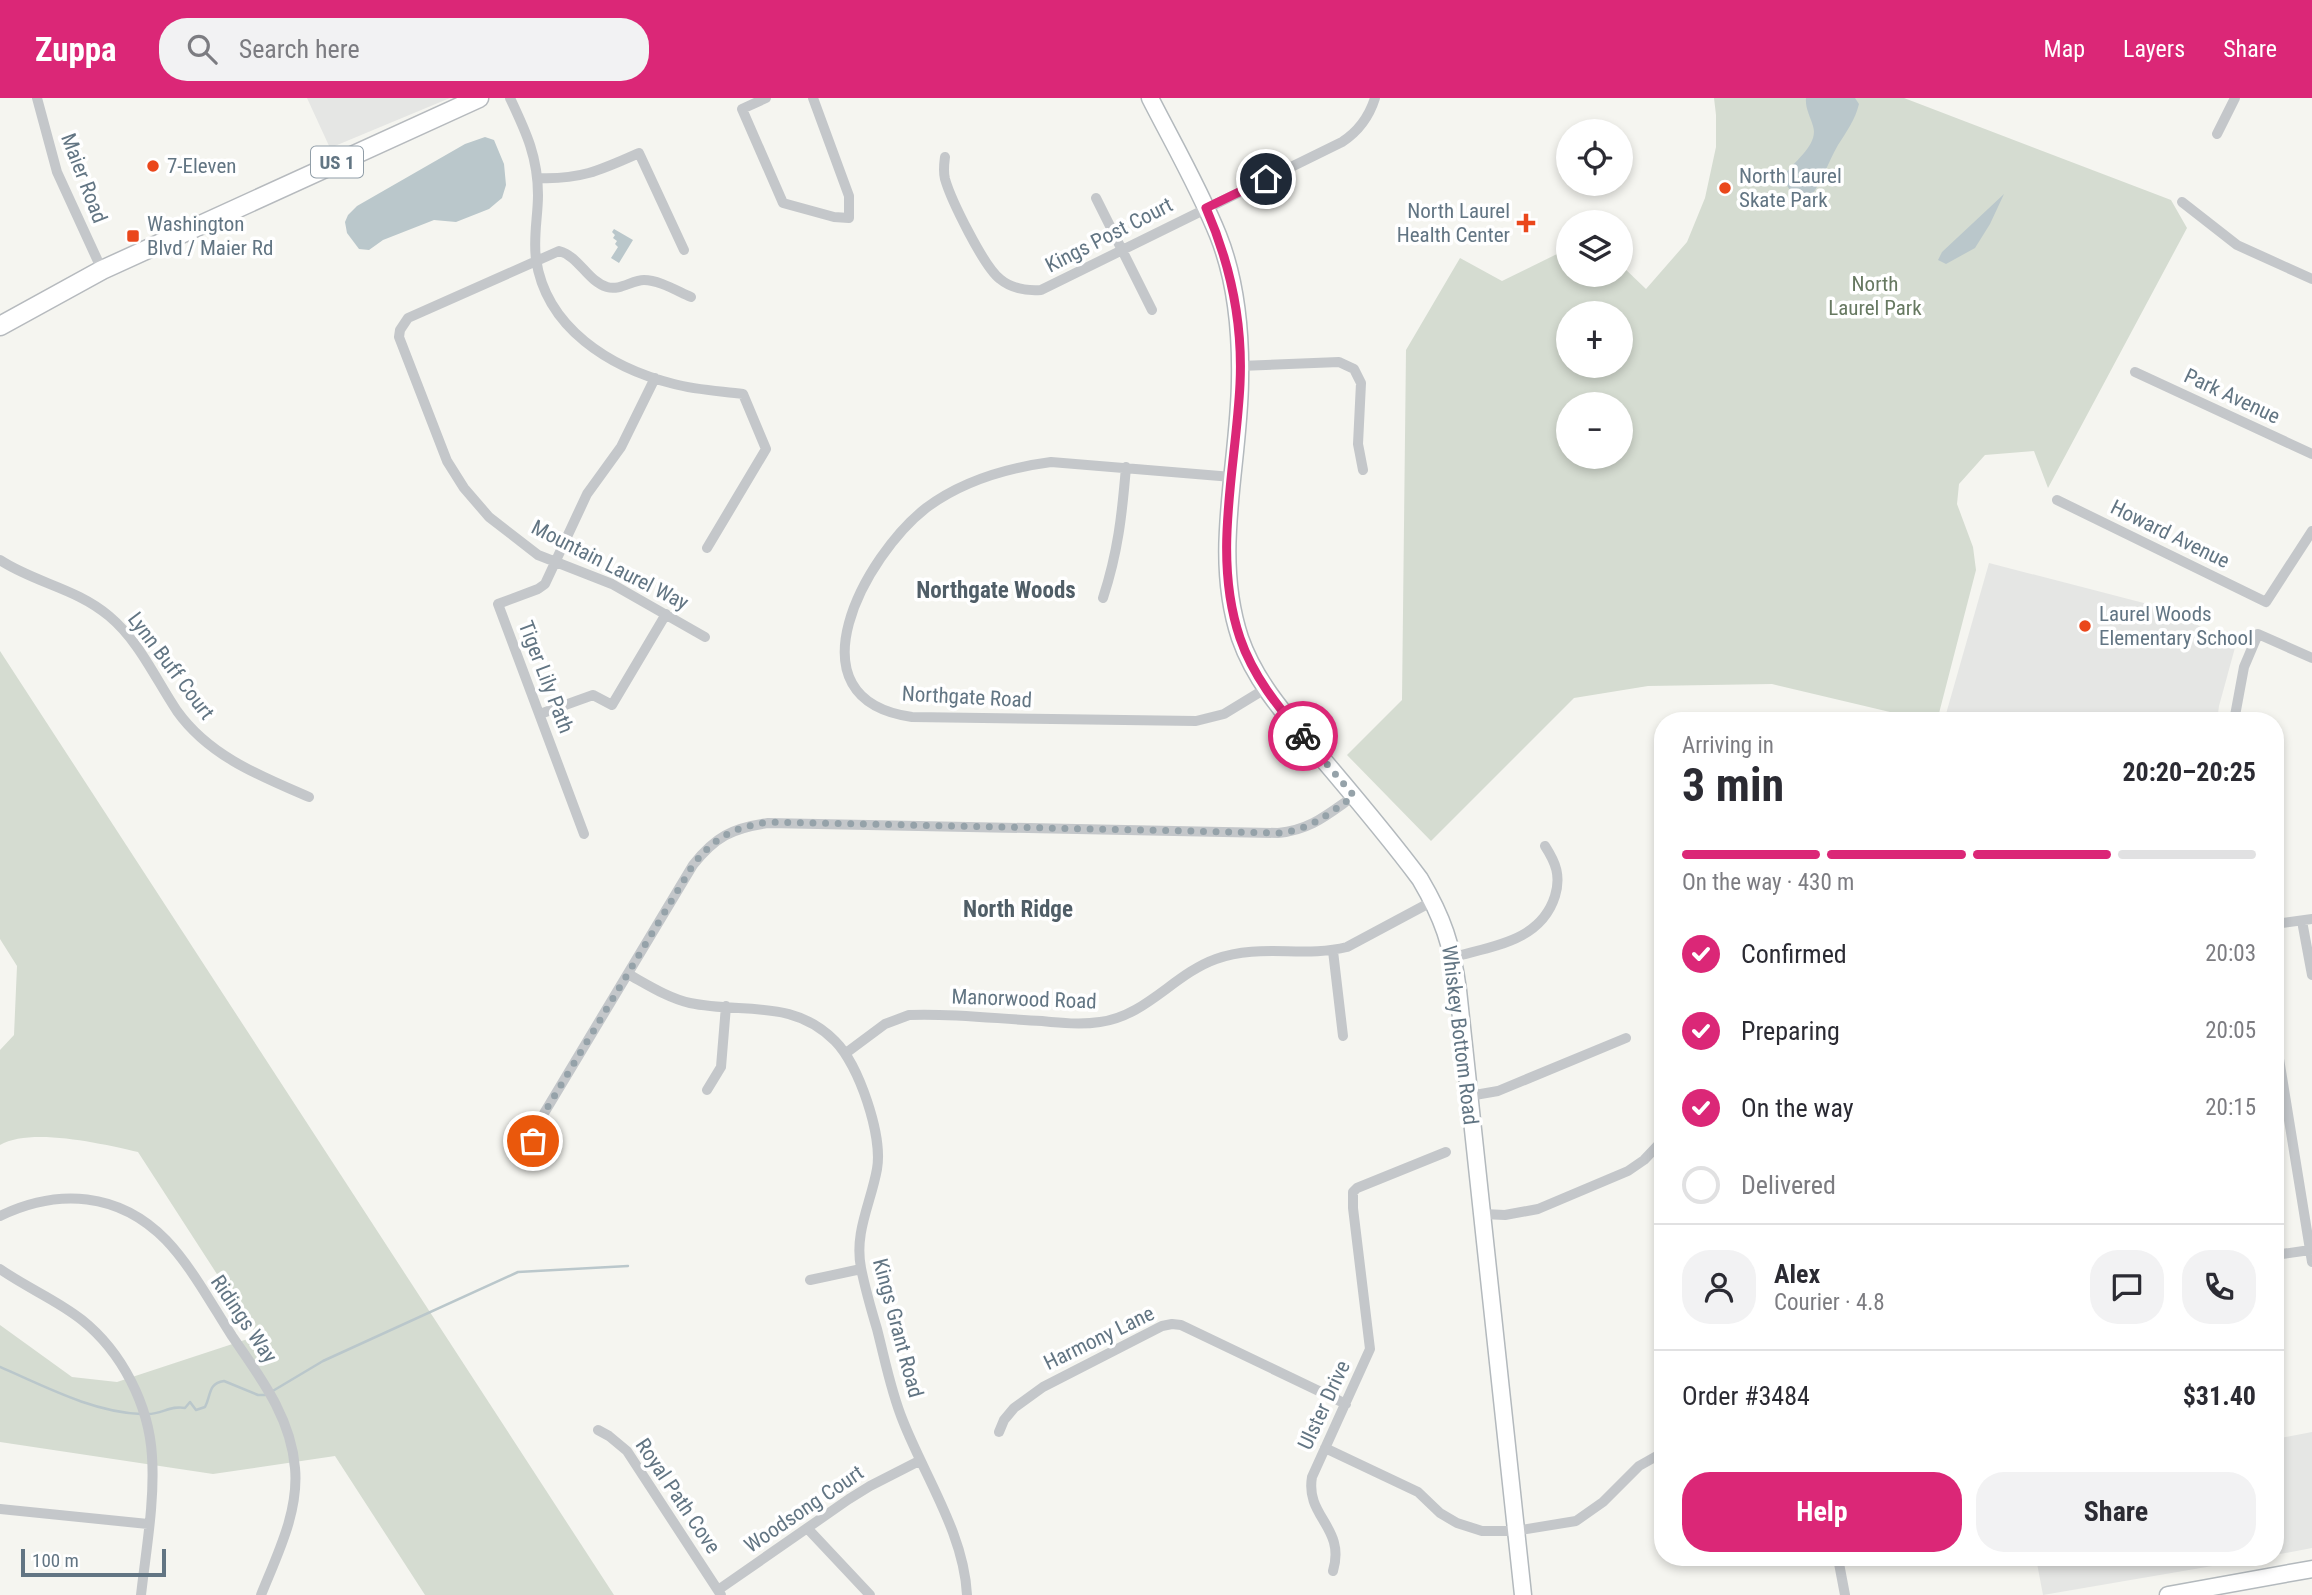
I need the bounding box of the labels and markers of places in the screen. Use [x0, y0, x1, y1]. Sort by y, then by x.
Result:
pin [1236, 149, 1296, 209]
place label: 7-Eleven [167, 154, 236, 178]
marker: 7-Eleven [145, 158, 161, 174]
place label: North Laurel Skate Park [1739, 164, 1842, 212]
marker: North Laurel Skate Park [1717, 180, 1733, 196]
place label: North Laurel Health Center [1397, 199, 1510, 247]
place label: Washington Blvd / Maier Rd [147, 212, 273, 260]
marker: North Laurel Health Center [1516, 213, 1536, 233]
marker: Washington Blvd / Maier Rd [125, 228, 141, 244]
place label: Laurel Woods Elementary School [2099, 602, 2253, 650]
marker: Laurel Woods Elementary School [2077, 618, 2093, 634]
pin [503, 1111, 563, 1171]

